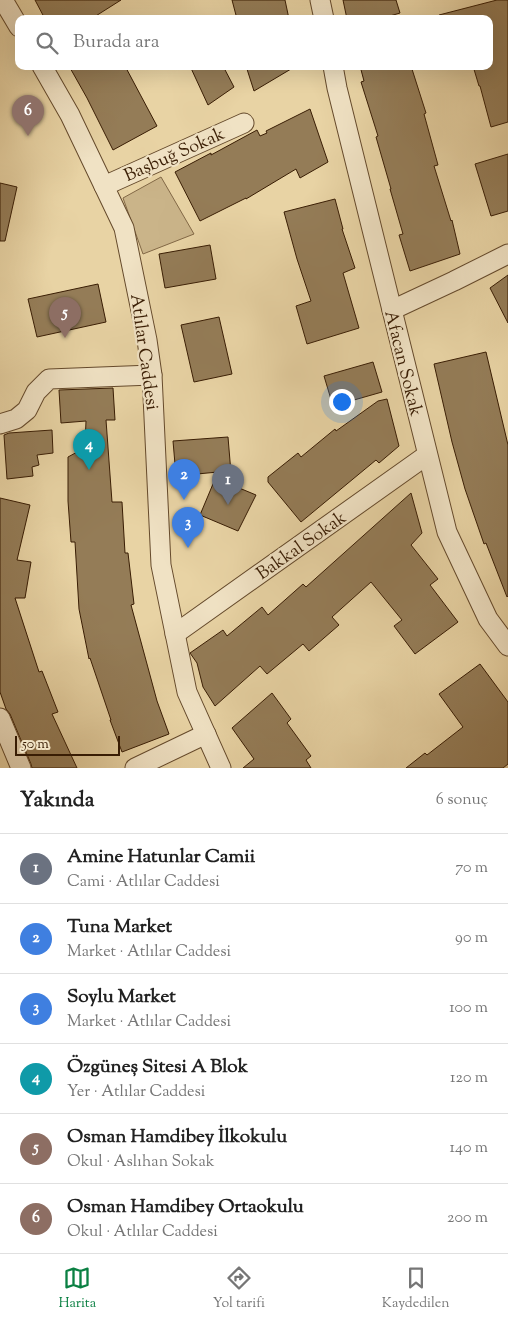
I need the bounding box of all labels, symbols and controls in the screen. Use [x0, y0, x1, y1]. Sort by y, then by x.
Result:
search box [15, 15, 493, 70]
icon: search [33, 29, 61, 57]
text: Burada ara [73, 29, 159, 56]
pin: 6 [12, 95, 44, 136]
street label: Başbuğ Sokak [120, 122, 229, 190]
street label: Atlılar Caddesi [122, 292, 164, 412]
pin: 5 [49, 297, 81, 338]
street label: Afacan Sokak [376, 308, 428, 419]
your location [329, 389, 355, 415]
pin: 4 [73, 429, 105, 470]
pin: 2 [168, 459, 200, 500]
pin: 1 [212, 464, 244, 505]
street label: Bakkal Sokak [252, 506, 353, 587]
pin: 3 [172, 507, 204, 548]
scale bar [15, 733, 120, 756]
text: 50 m [22, 735, 49, 755]
text: Yakında [20, 786, 94, 816]
text: 6 sonuç [436, 789, 488, 812]
text: Amine Hatunlar Camii [67, 844, 255, 871]
text: 1 [33, 857, 39, 880]
text: 70 m [455, 857, 488, 880]
text: Cami · Atlılar Caddesi [67, 871, 220, 894]
text: Tuna Market [67, 914, 172, 941]
text: 2 [32, 927, 40, 950]
text: 90 m [455, 927, 488, 950]
text: Market · Atlılar Caddesi [67, 941, 231, 964]
text: Soylu Market [67, 984, 176, 1011]
text: 3 [33, 997, 39, 1020]
text: 100 m [449, 997, 488, 1020]
text: Market · Atlılar Caddesi [67, 1011, 231, 1034]
text: Özgüneş Sitesi A Blok [67, 1054, 248, 1081]
text: 4 [32, 1067, 40, 1090]
text: 120 m [450, 1067, 488, 1090]
text: Yer · Atlılar Caddesi [67, 1081, 205, 1104]
text: Osman Hamdibey İlkokulu [67, 1124, 287, 1151]
text: 5 [33, 1137, 39, 1160]
text: 140 m [450, 1137, 488, 1160]
text: Okul · Aslıhan Sokak [67, 1151, 215, 1174]
text: Osman Hamdibey Ortaokulu [67, 1194, 304, 1221]
text: 6 [32, 1207, 40, 1230]
text: 200 m [447, 1207, 488, 1230]
text: Okul · Atlılar Caddesi [67, 1221, 218, 1244]
tab: Harita [58, 1264, 96, 1314]
tab: Yol tarifi [213, 1264, 265, 1314]
tab: Kaydedilen [382, 1264, 450, 1314]

